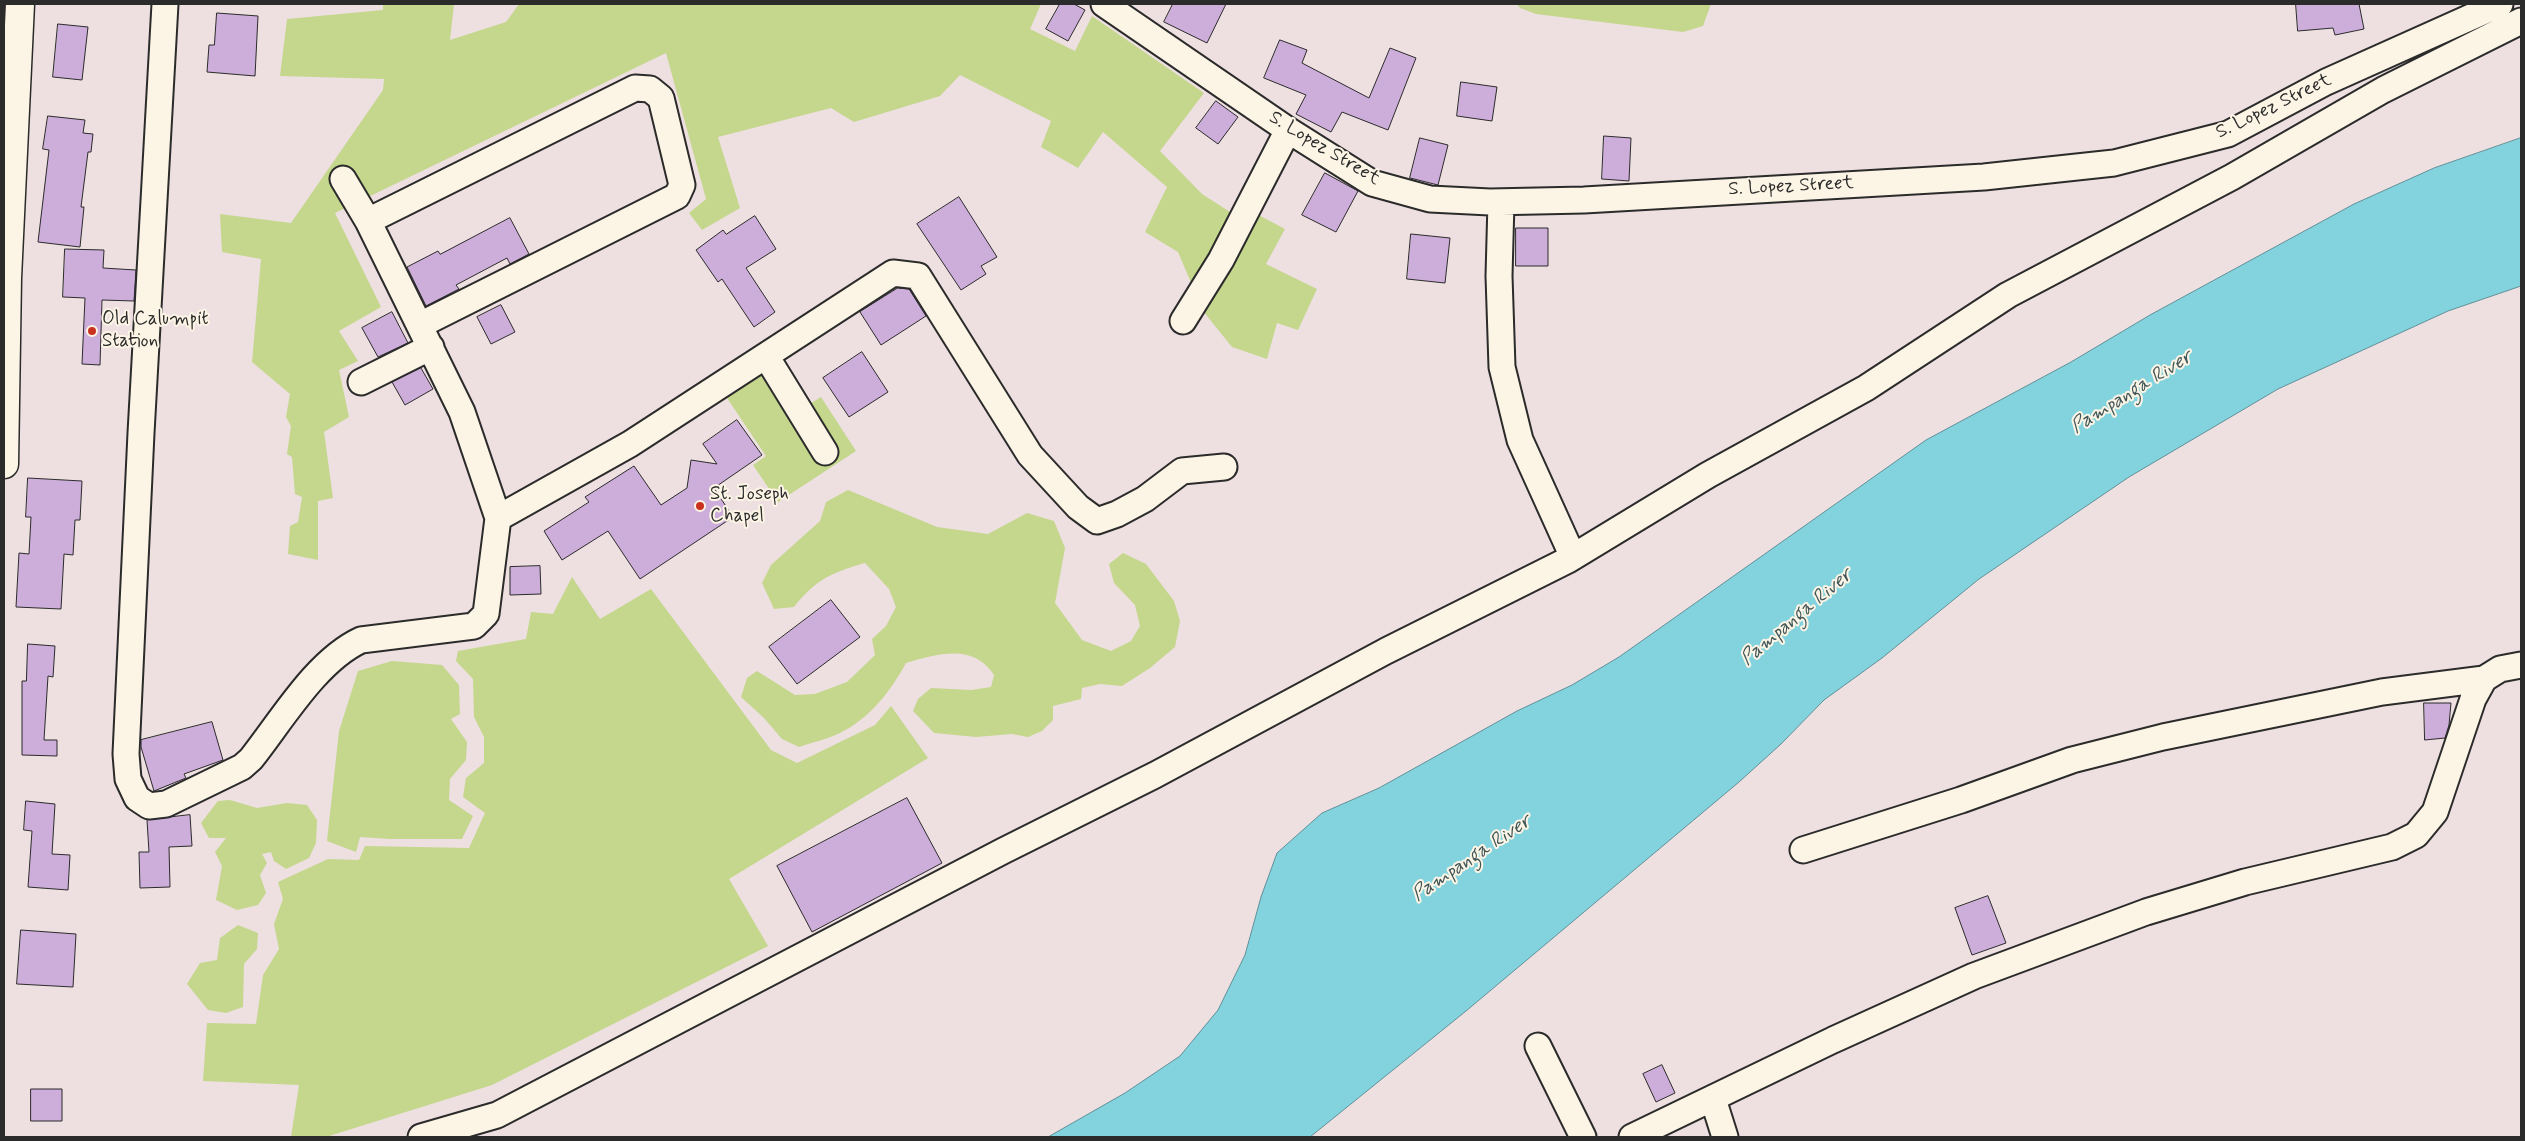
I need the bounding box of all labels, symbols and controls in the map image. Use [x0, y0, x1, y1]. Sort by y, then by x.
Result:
street label: S. Lopez Street [2213, 69, 2335, 145]
street label: S. Lopez Street [1264, 107, 1384, 191]
street label: S. Lopez Street [1728, 172, 1854, 202]
place label: Old Calumpit Station [102, 309, 209, 353]
marker: Old Calumpit Station [86, 325, 98, 337]
water label: Pampanga River [2067, 346, 2197, 440]
place label: St. Joseph Chapel [710, 484, 789, 528]
marker: St. Joseph Chapel [694, 500, 706, 512]
water label: Pampanga River [1736, 564, 1858, 672]
water label: Pampanga River [1408, 810, 1536, 908]

